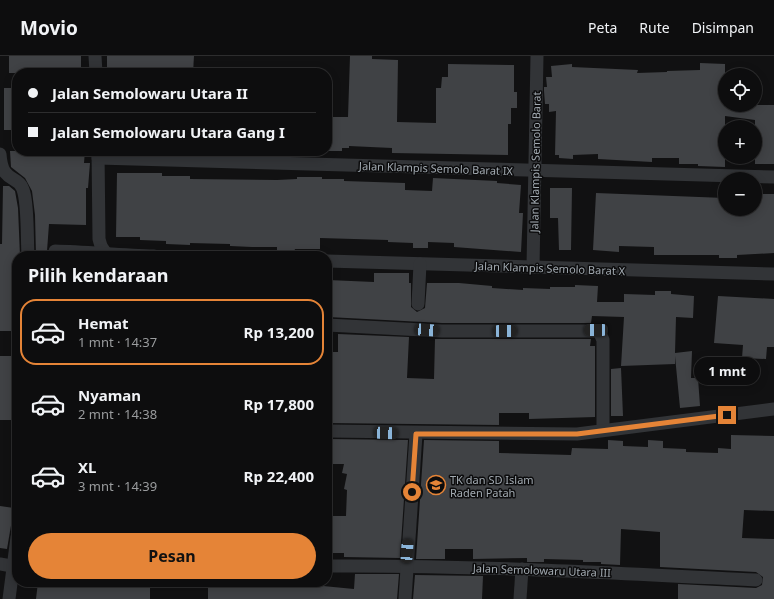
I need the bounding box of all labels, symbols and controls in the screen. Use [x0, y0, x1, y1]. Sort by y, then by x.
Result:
text: Movio [20, 15, 78, 41]
text: Peta [588, 18, 617, 37]
text: Rute [639, 18, 670, 37]
text: Disimpan [692, 18, 754, 37]
map controls [718, 68, 762, 216]
button: locate [718, 68, 762, 112]
text: Jalan Semolowaru Utara II [52, 83, 248, 103]
street label: Jalan Klampis Semolo Barat [526, 91, 544, 234]
button: + [718, 120, 762, 164]
text: Jalan Semolowaru Utara Gang I [52, 122, 285, 142]
street label: Jalan Klampis Semolo Barat IX [358, 158, 514, 178]
button: − [718, 172, 762, 216]
street label: Jalan Klampis Semolo Barat X [474, 258, 626, 278]
text: Pilih kendaraan [28, 263, 168, 287]
text: Hemat [78, 313, 129, 333]
icon: car [30, 314, 66, 350]
text: Rp 13,200 [244, 322, 314, 342]
car [415, 323, 439, 337]
car [584, 324, 608, 336]
car [493, 325, 517, 337]
text: 1 mnt · 14:37 [78, 333, 157, 351]
callout: 1 mnt [694, 357, 760, 385]
text: 1 mnt [708, 362, 746, 380]
text: Nyaman [78, 385, 141, 405]
icon: car [30, 386, 66, 422]
text: Rp 17,800 [244, 394, 314, 414]
text: 2 mnt · 14:38 [78, 405, 157, 423]
route end [718, 406, 736, 424]
car [374, 427, 398, 439]
text: XL [78, 457, 96, 477]
icon: car [30, 458, 66, 494]
text: Rp 22,400 [244, 466, 314, 486]
place label: TK dan SD Islam Raden Patah [450, 472, 534, 500]
school or university icon: TK dan SD Islam Raden Patah [425, 474, 447, 496]
text: 3 mnt · 14:39 [78, 477, 157, 495]
route start [403, 483, 421, 501]
button: Pesan [28, 533, 316, 579]
car [400, 539, 414, 563]
street label: Jalan Semolowaru Utara III [472, 560, 612, 580]

